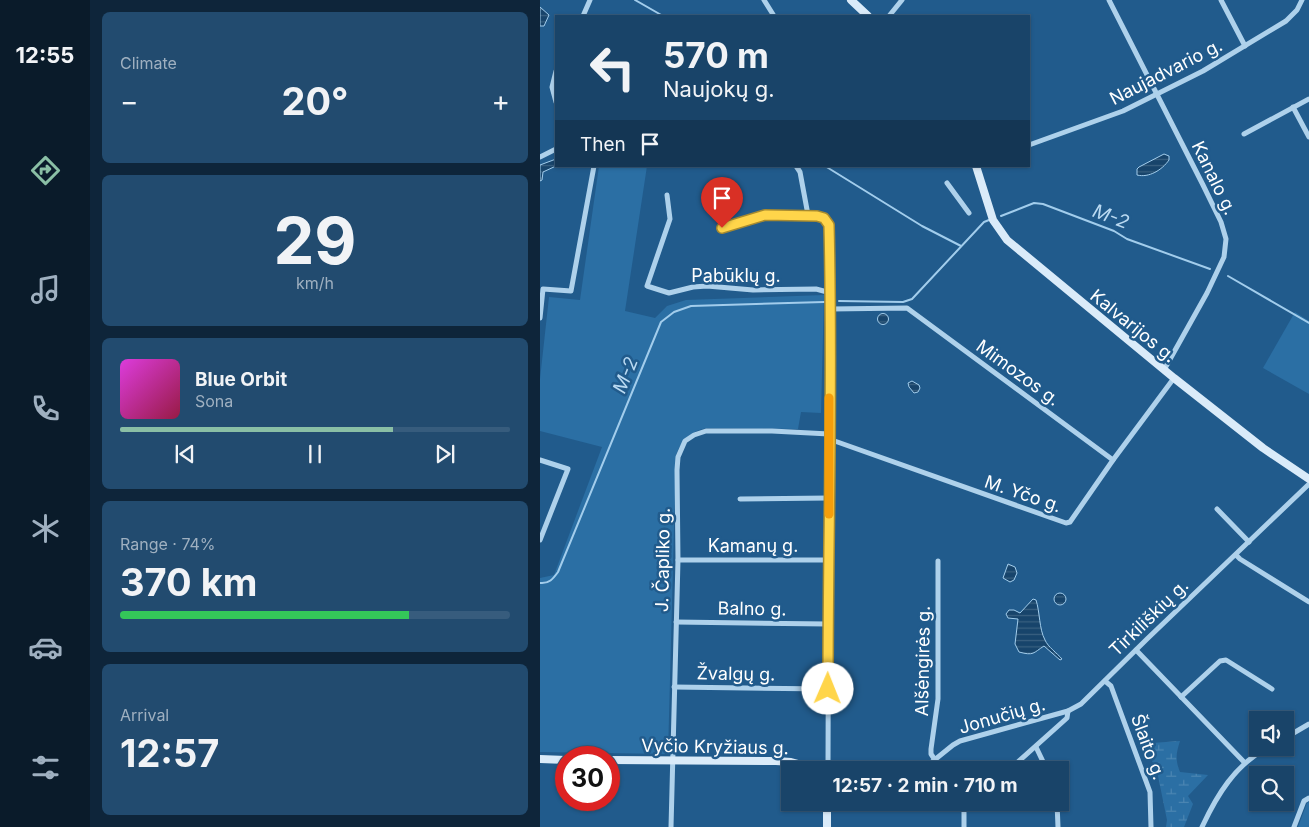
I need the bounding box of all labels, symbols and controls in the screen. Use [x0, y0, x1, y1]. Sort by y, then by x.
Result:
text: 570 m [663, 34, 769, 76]
street label: Naujadvario g. [1106, 34, 1226, 109]
icon: left [580, 35, 645, 100]
text: 12:55 [16, 42, 74, 68]
text: Climate [120, 53, 177, 73]
text: Naujokų g. [663, 76, 775, 102]
text: 20° [281, 78, 349, 124]
text: − [120, 84, 139, 118]
text: + [491, 84, 510, 118]
icon: arrive [636, 130, 664, 158]
text: Then [580, 133, 626, 156]
street label: Kanalo g. [1188, 138, 1241, 218]
icon: directions [28, 153, 63, 188]
pin [701, 177, 743, 228]
icon: arrive [708, 184, 736, 212]
water label: M-2 [1089, 199, 1133, 234]
text: 29 [273, 201, 357, 280]
street label: Pabūklų g. [691, 265, 781, 286]
icon: music [28, 272, 63, 307]
text: km/h [296, 273, 334, 293]
street label: Kalvarijos g. [1086, 285, 1180, 367]
street label: Mimozos g. [972, 335, 1064, 410]
water label: M-2 [608, 353, 643, 397]
text: Blue Orbit [195, 368, 287, 391]
icon: phone [28, 391, 63, 426]
text: Sona [195, 391, 233, 411]
icon: previous [171, 440, 199, 468]
icon: pause [301, 440, 329, 468]
icon: next [431, 440, 459, 468]
street label: M. Yčo g. [982, 471, 1064, 516]
street label: J. Čapliko g. [650, 508, 674, 612]
icon: climate [28, 511, 63, 546]
text: Range · 74% [120, 534, 216, 554]
street label: Kamanų g. [708, 535, 798, 556]
text: 370 km [120, 559, 257, 605]
street label: Tirkiliškių g. [1105, 575, 1193, 661]
street label: Balno g. [717, 597, 787, 620]
street label: Alšėngirės g. [911, 606, 934, 716]
icon: car [28, 630, 63, 665]
street label: Žvalgų g. [696, 661, 776, 685]
position arrow [801, 662, 853, 714]
street label: Jonučių g. [956, 693, 1047, 738]
text: Arrival [120, 705, 169, 725]
street label: Šlaito g. [1127, 711, 1171, 782]
map controls [1249, 711, 1294, 811]
button: sound [1249, 711, 1294, 756]
text: 12:57 [120, 730, 219, 776]
street label: Vyčio Kryžiaus g. [641, 735, 789, 758]
speed limit sign: 30 [555, 746, 620, 811]
icon: filters [28, 750, 63, 785]
button: search [1249, 766, 1294, 811]
text: 12:57 · 2 min · 710 m [832, 774, 1018, 797]

